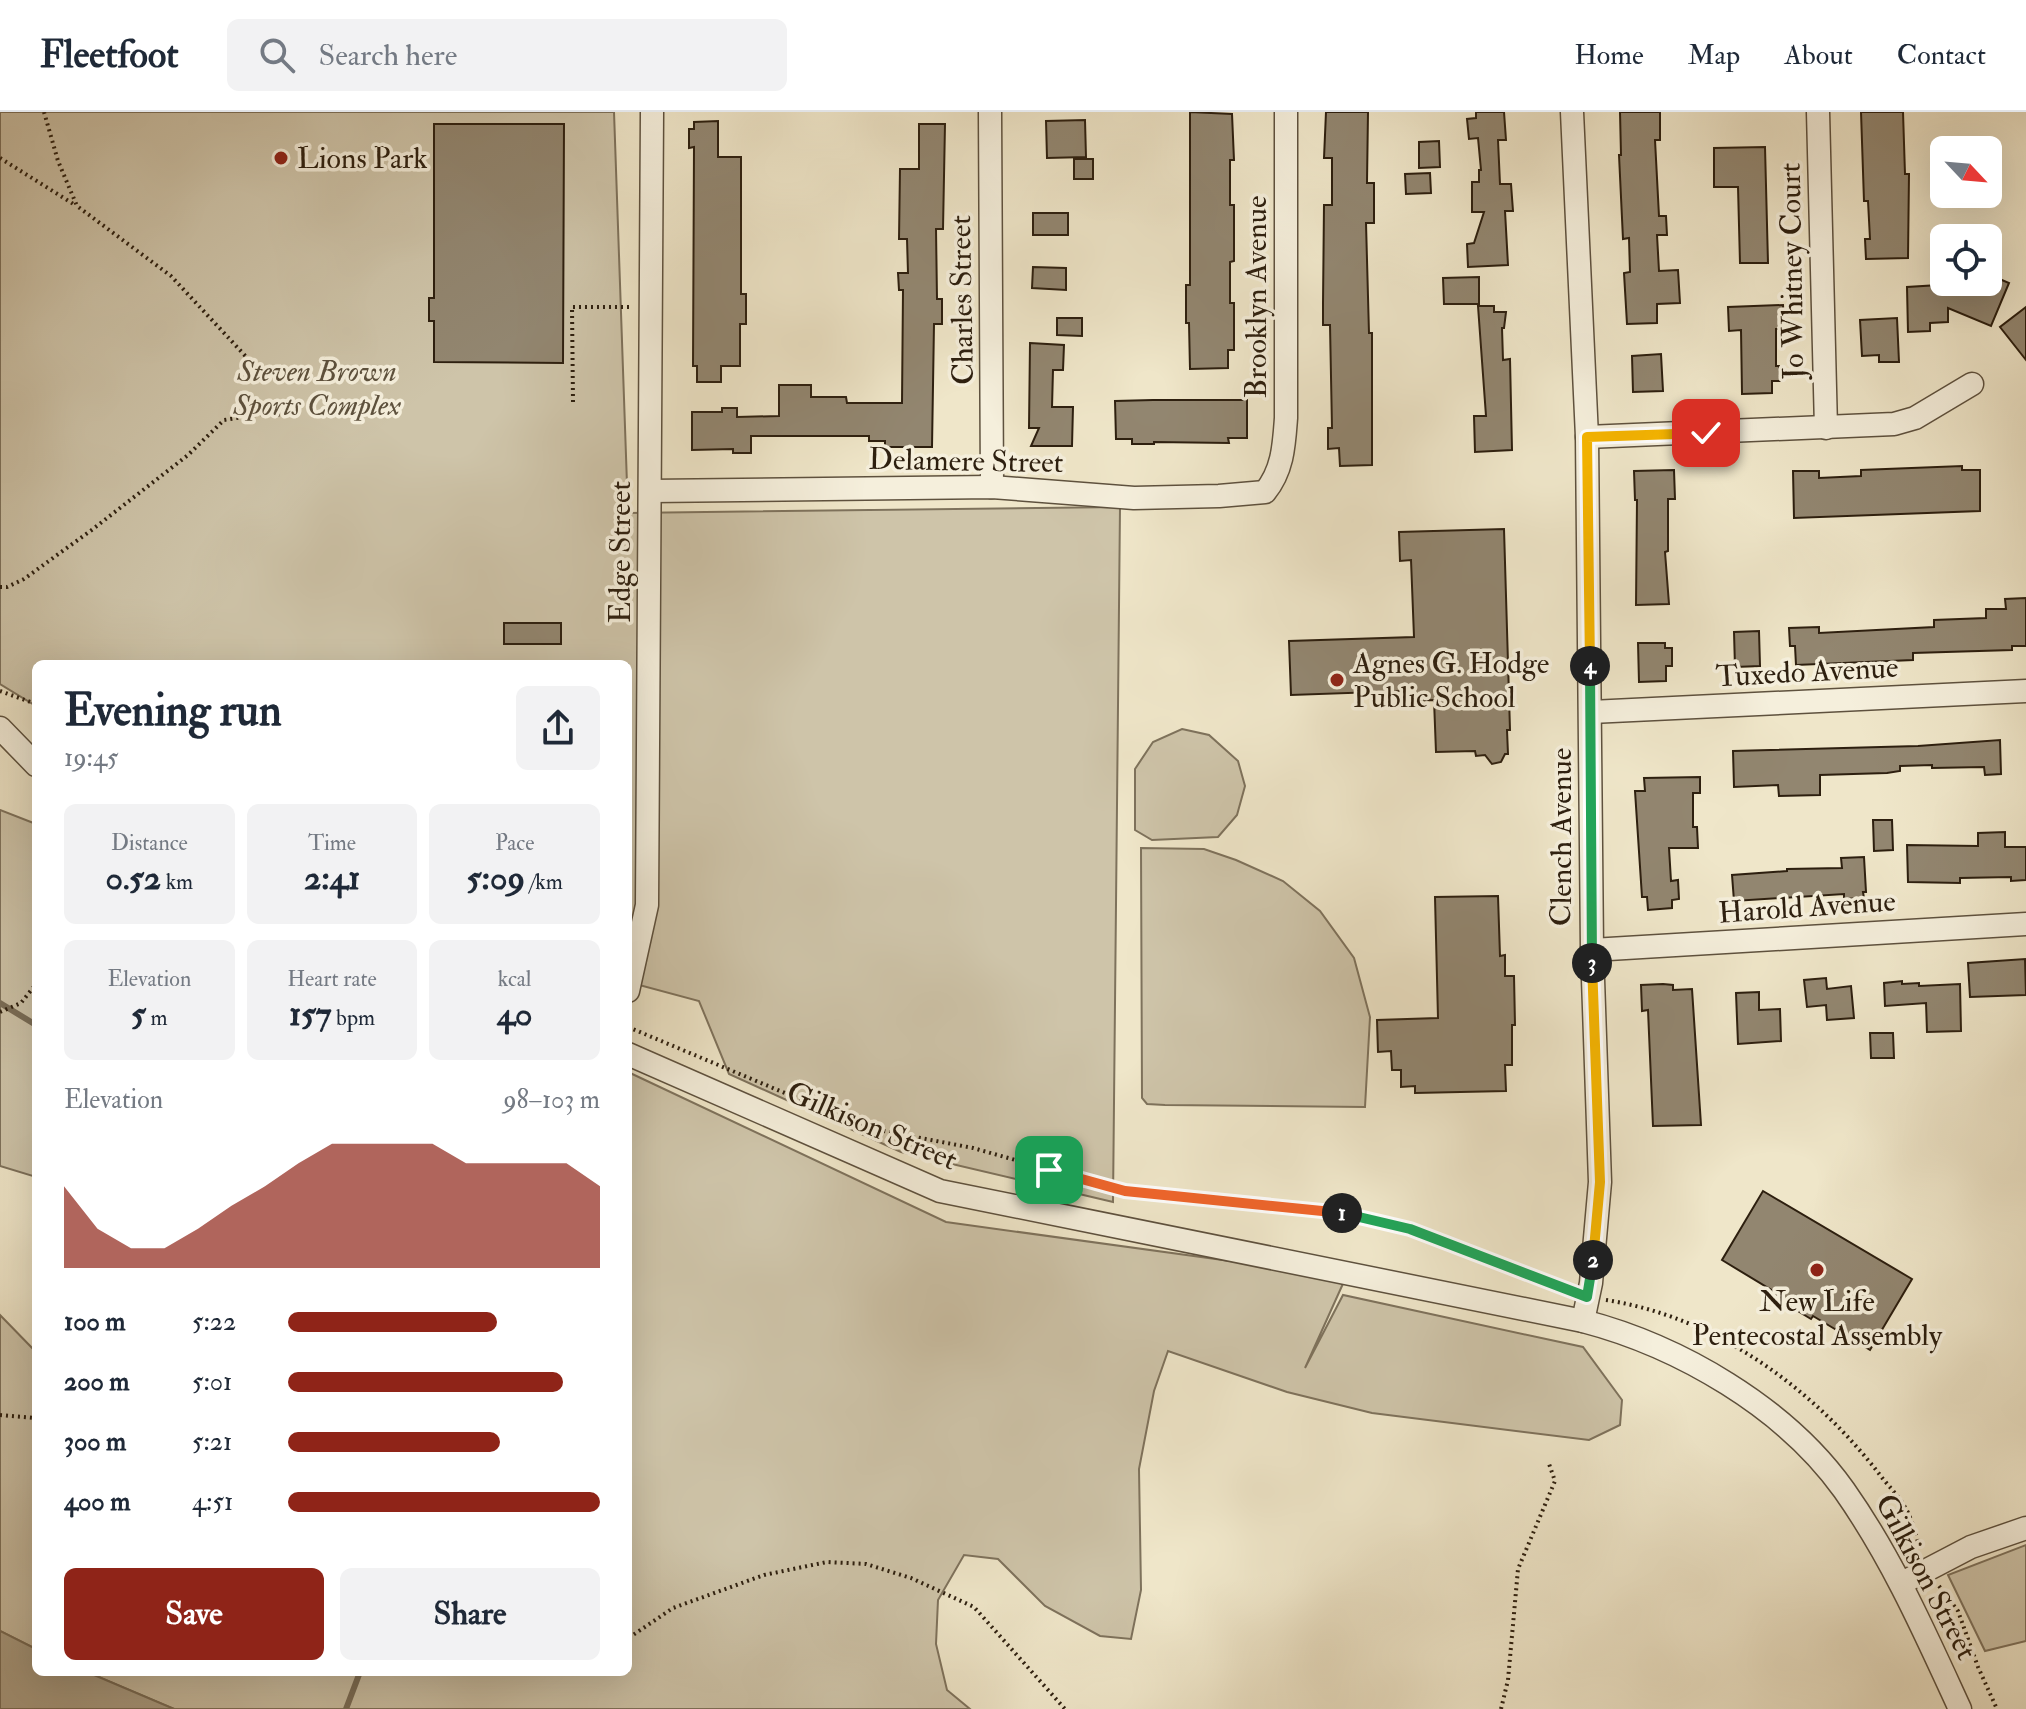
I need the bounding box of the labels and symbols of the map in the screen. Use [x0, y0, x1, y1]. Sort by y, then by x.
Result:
north arrow [1930, 136, 2002, 208]
place label: Lions Park [297, 140, 428, 177]
marker: Lions Park [272, 149, 290, 167]
street label: Jo Whitney Court [1772, 162, 1812, 381]
street label: Brooklyn Avenue [1238, 195, 1275, 399]
street label: Charles Street [942, 214, 982, 385]
park label: Steven Brown Sports Complex [232, 353, 401, 424]
pin [1672, 399, 1740, 467]
street label: Delamere Street [868, 441, 1064, 481]
street label: Edge Street [602, 481, 639, 623]
place label: Agnes G. Hodge Public School [1352, 645, 1549, 716]
pin: 4 [1570, 646, 1610, 686]
street label: Tuxedo Avenue [1715, 649, 1899, 695]
marker: Agnes G. Hodge Public School [1328, 671, 1346, 689]
street label: Clench Avenue [1543, 748, 1580, 926]
street label: Harold Avenue [1717, 882, 1897, 932]
pin: 3 [1572, 943, 1612, 983]
street label: Gilkison Street [781, 1073, 963, 1179]
pin [1015, 1136, 1083, 1204]
pin: 1 [1322, 1193, 1362, 1233]
pin: 2 [1573, 1240, 1613, 1280]
marker: New Life Pentecostal Assembly [1808, 1261, 1826, 1279]
place label: New Life Pentecostal Assembly [1692, 1283, 1943, 1354]
street label: Gilkison Street [1867, 1488, 1985, 1666]

